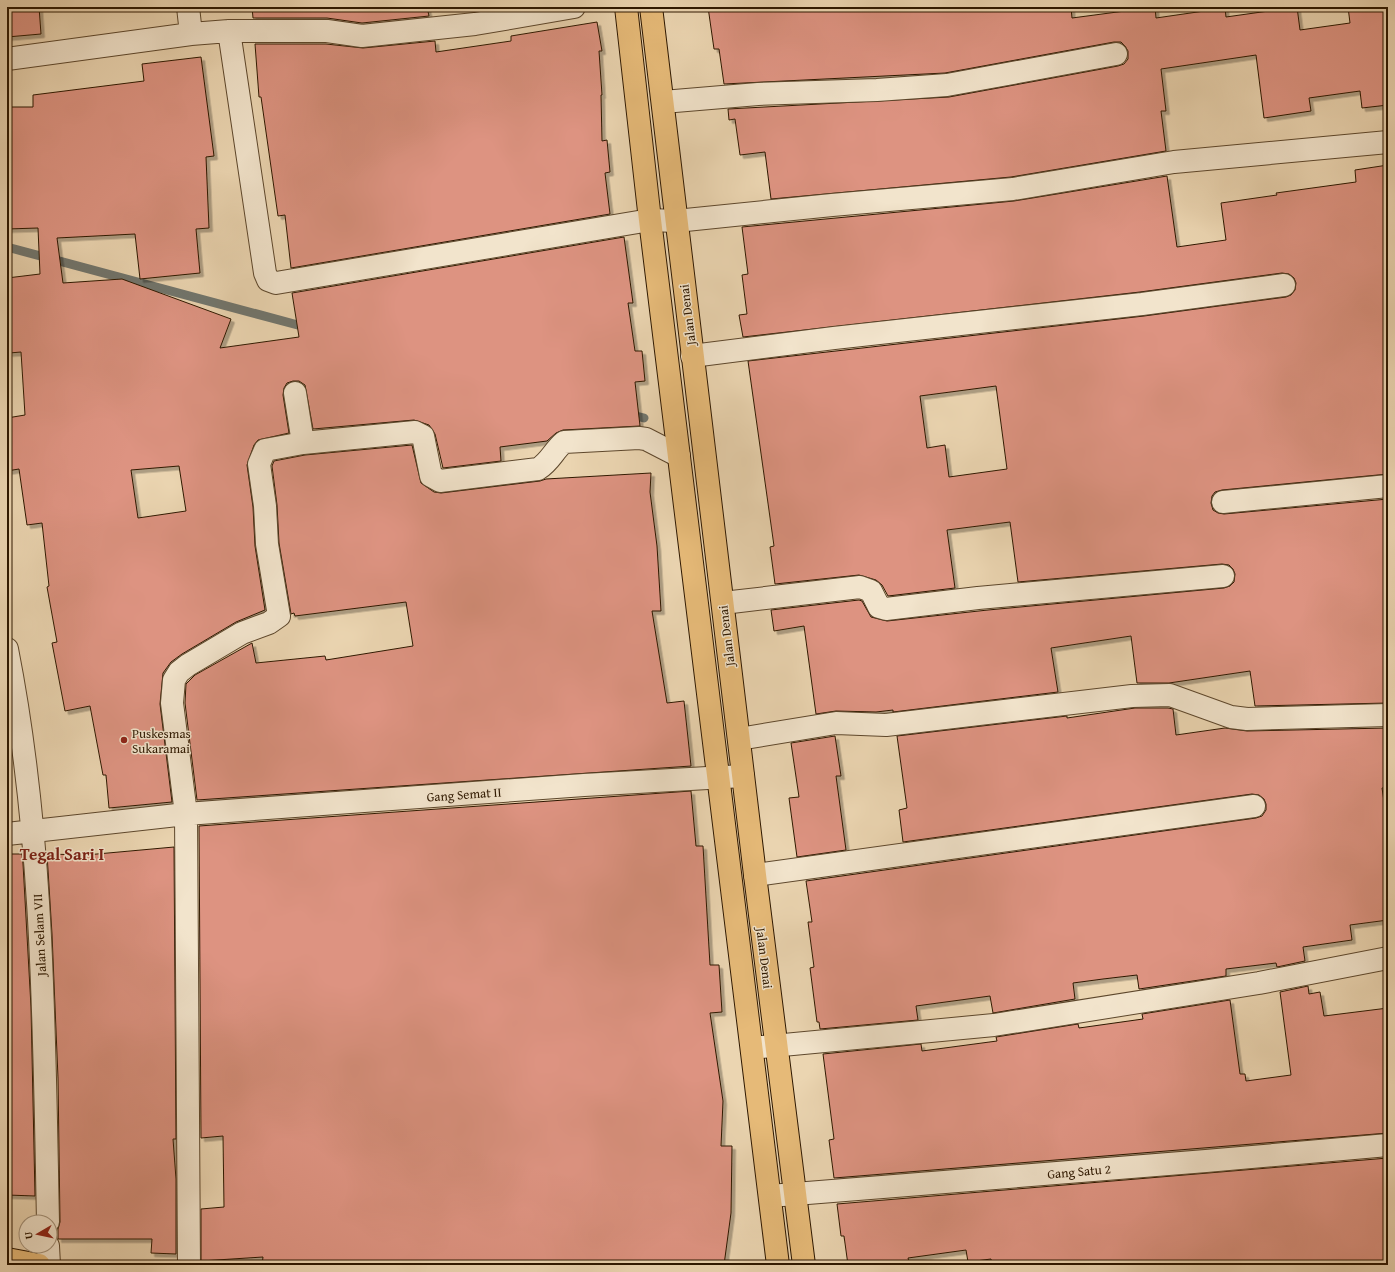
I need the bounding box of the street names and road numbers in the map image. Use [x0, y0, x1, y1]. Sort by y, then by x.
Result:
street label: Jalan Denai [674, 283, 701, 349]
street label: Jalan Denai [713, 604, 740, 670]
street label: Gang Semat II [426, 782, 502, 807]
street label: Jalan Selam VII [28, 893, 51, 979]
street label: Jalan Denai [751, 924, 778, 990]
street label: Gang Satu 2 [1046, 1159, 1112, 1184]

